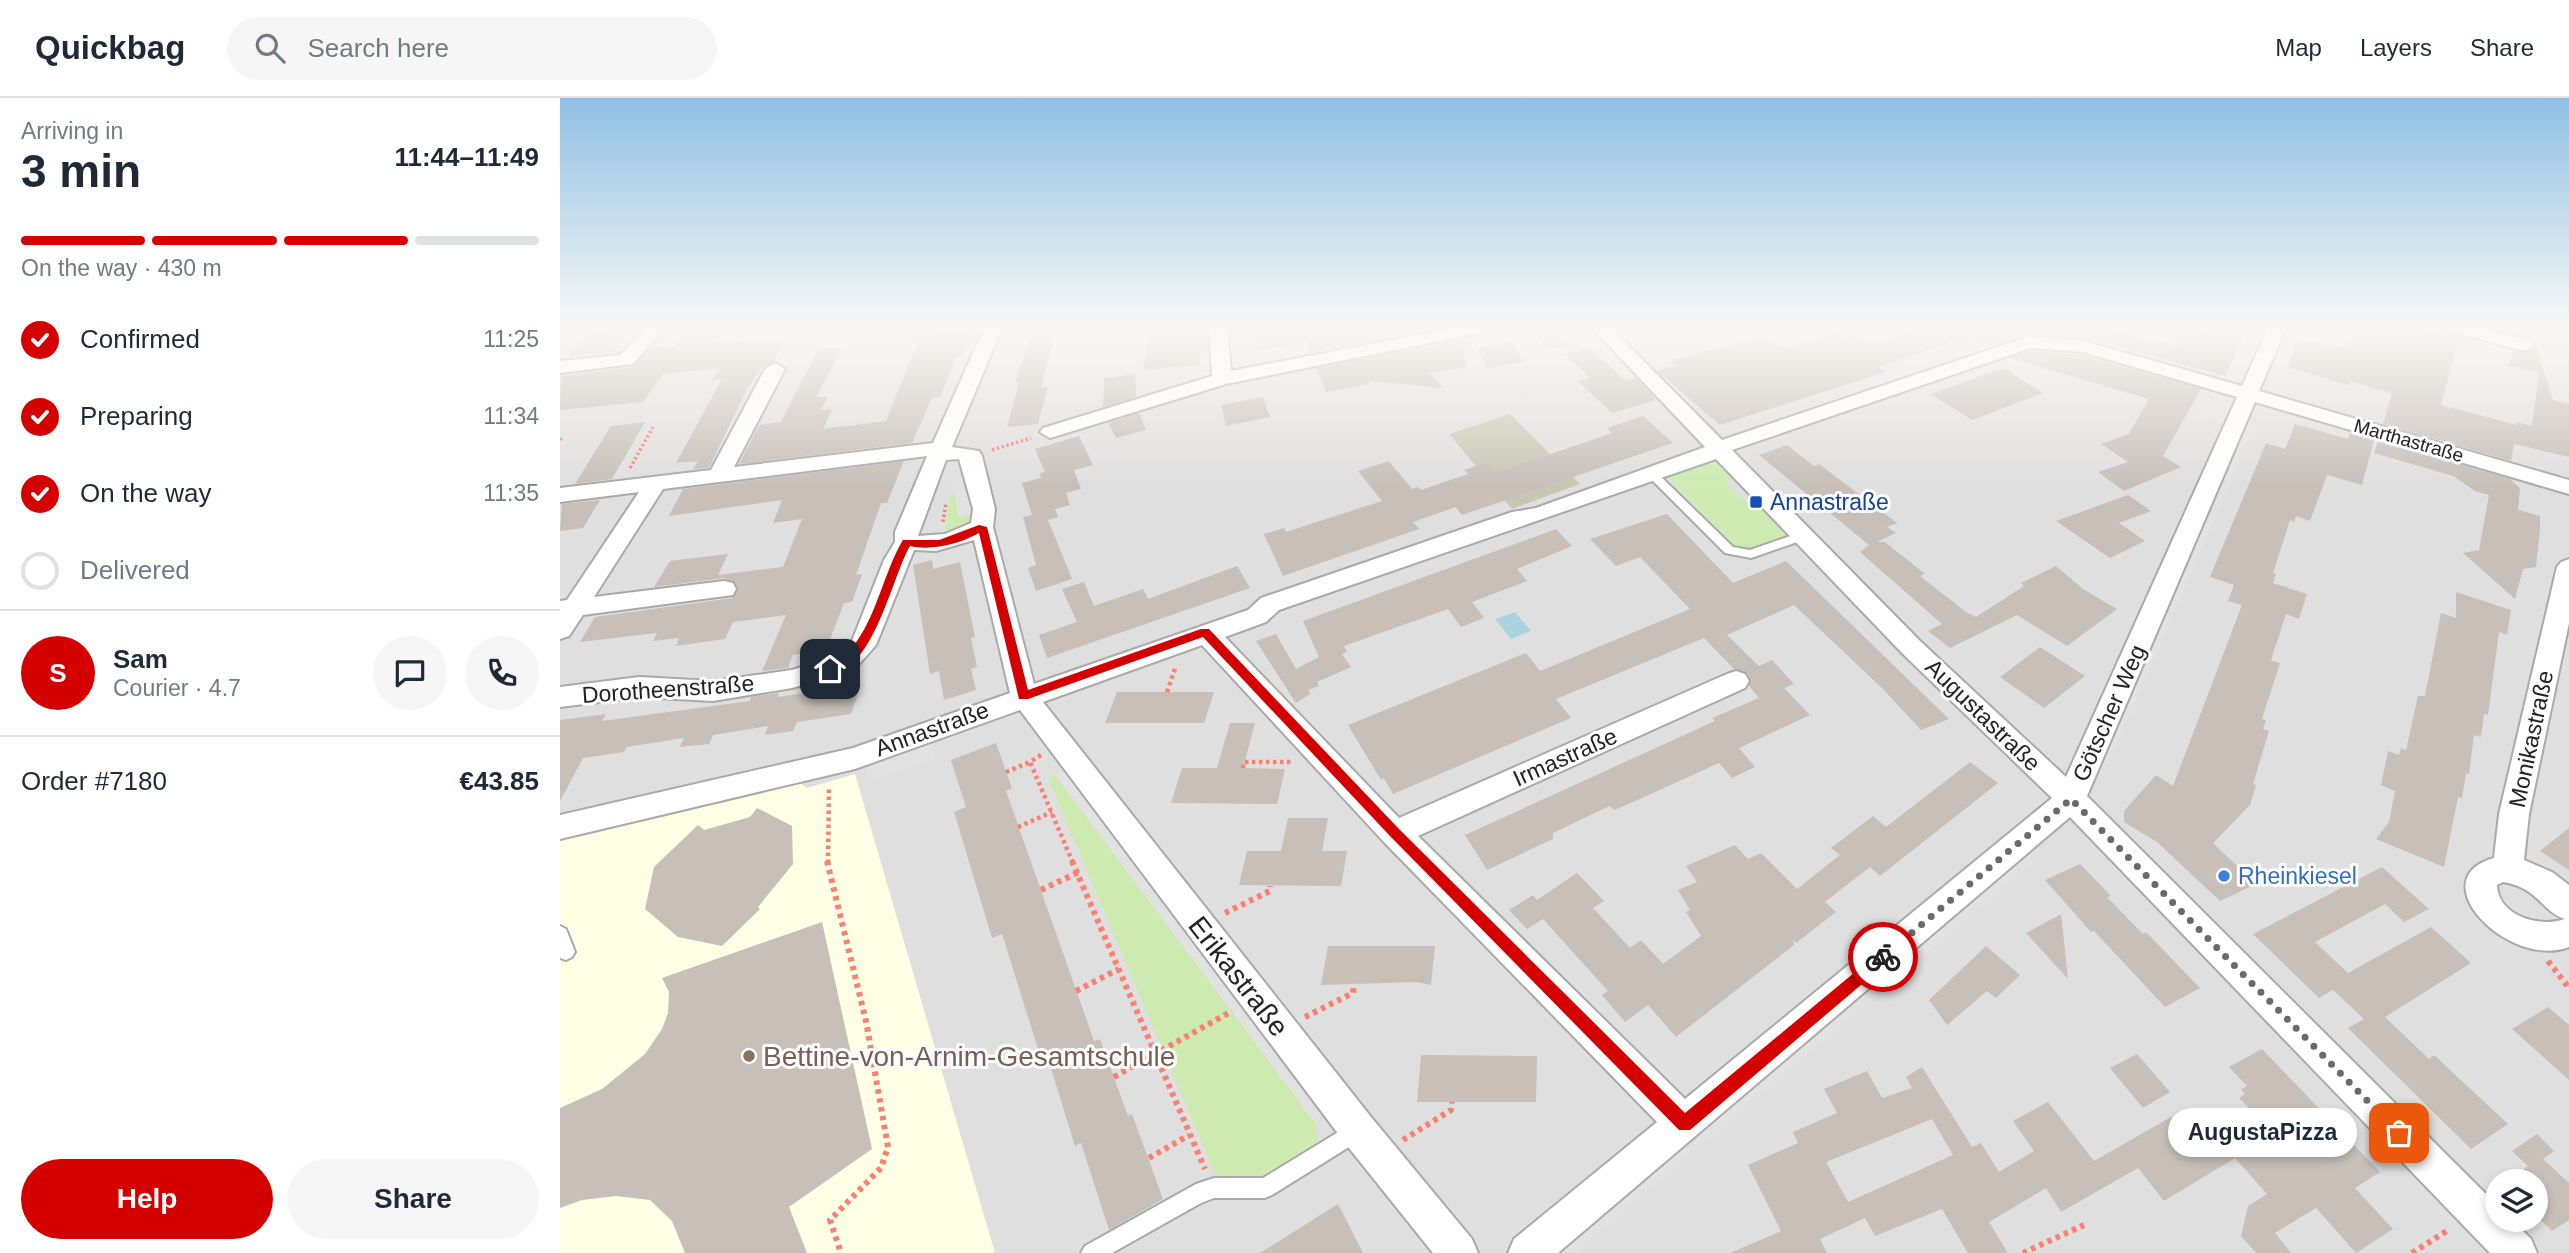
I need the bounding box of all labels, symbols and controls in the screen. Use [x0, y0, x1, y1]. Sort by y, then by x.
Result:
search box [227, 17, 717, 80]
text: Quickbag [35, 29, 185, 66]
icon: search [251, 29, 289, 67]
text: Search here [307, 33, 449, 63]
text: Map [2275, 34, 2322, 61]
text: Layers [2360, 34, 2432, 61]
text: Share [2470, 34, 2534, 61]
text: Arriving in [21, 118, 123, 144]
text: 11:44–11:49 [394, 142, 539, 172]
text: 3 min [21, 145, 141, 197]
text: On the way · 430 m [21, 255, 222, 281]
icon: check [21, 321, 59, 359]
text: Confirmed [80, 324, 200, 354]
text: 11:25 [483, 326, 539, 352]
icon: check [21, 398, 59, 436]
text: Preparing [80, 401, 193, 431]
text: 11:34 [483, 403, 539, 429]
street label: Marthastraße [2352, 415, 2466, 466]
icon: check [21, 475, 59, 513]
text: On the way [80, 478, 212, 508]
text: 11:35 [483, 480, 539, 506]
place label: Annastraße [1770, 489, 1889, 515]
marker: Annastraße [1748, 494, 1764, 510]
text: Delivered [80, 555, 190, 585]
button: chat [373, 636, 447, 710]
button: phone [465, 636, 539, 710]
pin [800, 639, 860, 699]
street label: Götscher Weg [2067, 641, 2151, 785]
text: Sam [113, 644, 168, 674]
icon: home [811, 650, 849, 688]
street label: Augustastraße [1920, 654, 2046, 776]
text: S [49, 658, 67, 688]
street label: Monikastraße [2504, 668, 2558, 810]
street label: Dorotheenstraße [581, 670, 755, 708]
text: Courier · 4.7 [113, 675, 241, 701]
street label: Annastraße [872, 696, 992, 762]
street label: Irmastraße [1509, 723, 1621, 791]
text: Order #7180 [21, 766, 167, 796]
text: €43.85 [459, 766, 539, 796]
place label: Rheinkiesel [2238, 863, 2357, 889]
marker: Rheinkiesel [2216, 868, 2232, 884]
street label: Erikastraße [1182, 910, 1295, 1042]
courier [1848, 922, 1918, 992]
icon: bike [1864, 938, 1902, 976]
place label: Bettine-von-Arnim-Gesamtschule [763, 1041, 1175, 1072]
marker: Bettine-von-Arnim-Gesamtschule [741, 1048, 757, 1064]
pin [2369, 1103, 2429, 1163]
callout: AugustaPizza [2168, 1108, 2357, 1158]
icon: bag [2380, 1114, 2418, 1152]
text: AugustaPizza [2188, 1119, 2337, 1145]
button: Help [21, 1159, 273, 1239]
button: Share [287, 1159, 539, 1239]
map controls [2485, 1169, 2548, 1232]
button: layers [2485, 1169, 2548, 1232]

